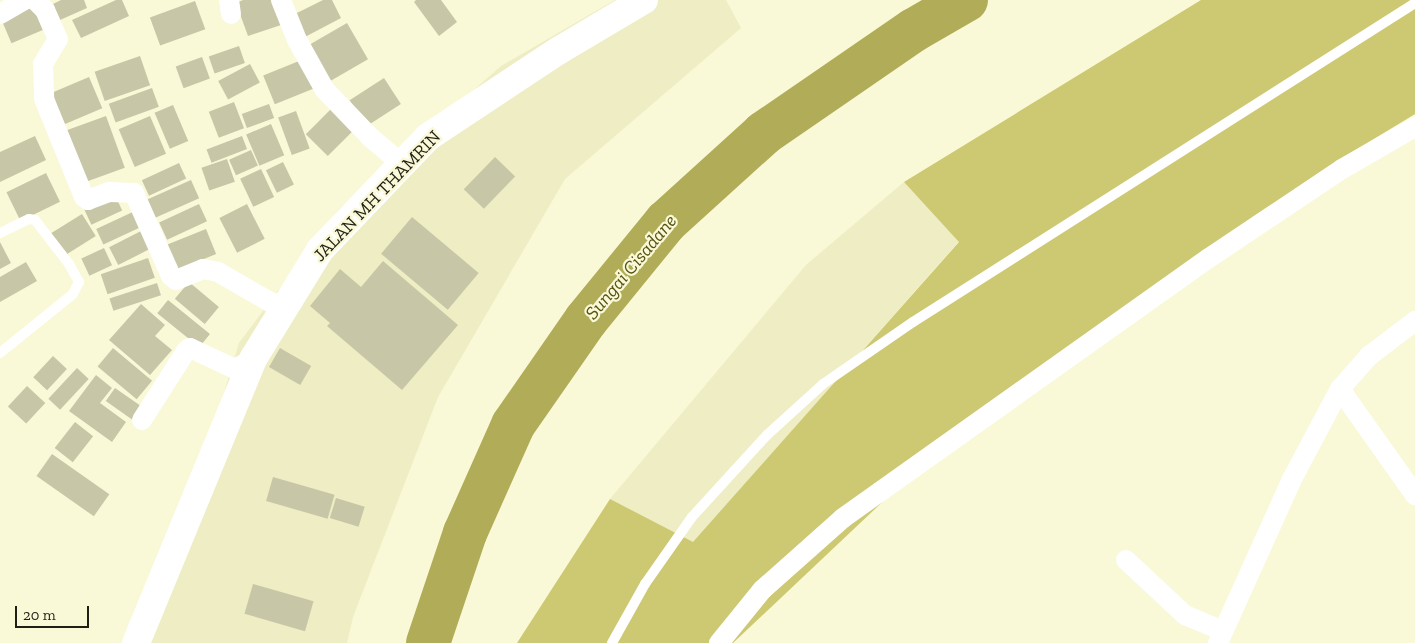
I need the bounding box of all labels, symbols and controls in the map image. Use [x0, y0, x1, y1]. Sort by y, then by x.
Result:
street label: JALAN MH THAMRIN [309, 126, 445, 266]
water label: Sungai Cisadane [580, 210, 682, 324]
scale bar [18, 596, 91, 628]
text: 20 m [23, 606, 56, 624]

